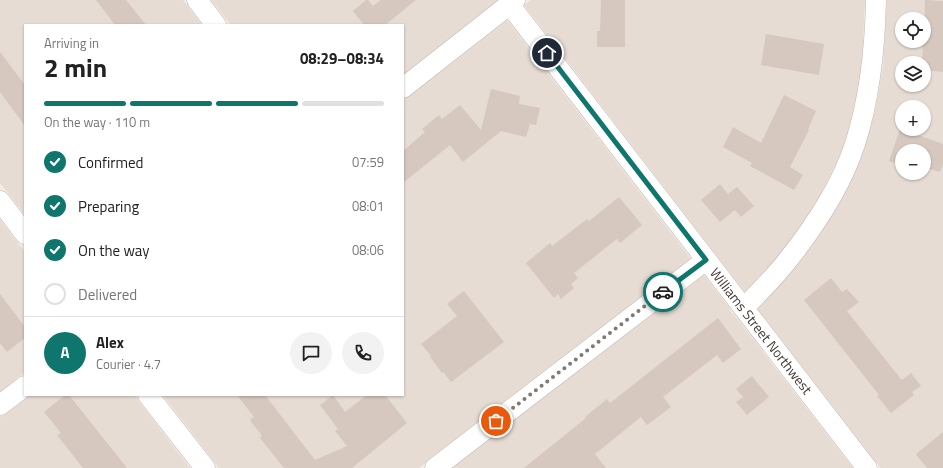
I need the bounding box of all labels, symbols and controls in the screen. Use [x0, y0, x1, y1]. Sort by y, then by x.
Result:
map controls [895, 12, 931, 180]
button: locate [895, 12, 931, 48]
text: Arriving in [44, 33, 99, 53]
pin [530, 36, 564, 70]
icon: home [536, 42, 558, 64]
text: 08:29–08:34 [300, 47, 384, 70]
text: 2 min [44, 48, 107, 87]
button: layers [895, 56, 931, 92]
button: + [895, 100, 931, 136]
text: On the way · 110 m [44, 112, 150, 132]
button: − [895, 144, 931, 180]
icon: check [44, 151, 66, 173]
text: Confirmed [78, 151, 143, 174]
text: 07:59 [352, 152, 384, 172]
icon: check [44, 195, 66, 217]
text: Preparing [78, 195, 139, 218]
text: 08:01 [352, 196, 384, 216]
icon: check [44, 239, 66, 261]
text: On the way [78, 239, 150, 262]
text: 08:06 [352, 240, 384, 260]
street label: Williams Street Northwest [705, 263, 818, 399]
courier [643, 272, 683, 312]
icon: car [652, 281, 674, 303]
text: Delivered [78, 283, 137, 306]
text: Alex [96, 331, 124, 354]
button: chat [290, 332, 332, 374]
button: phone [342, 332, 384, 374]
text: A [60, 341, 70, 364]
text: Courier · 4.7 [96, 354, 161, 374]
pin [479, 404, 513, 438]
icon: bag [485, 410, 507, 432]

